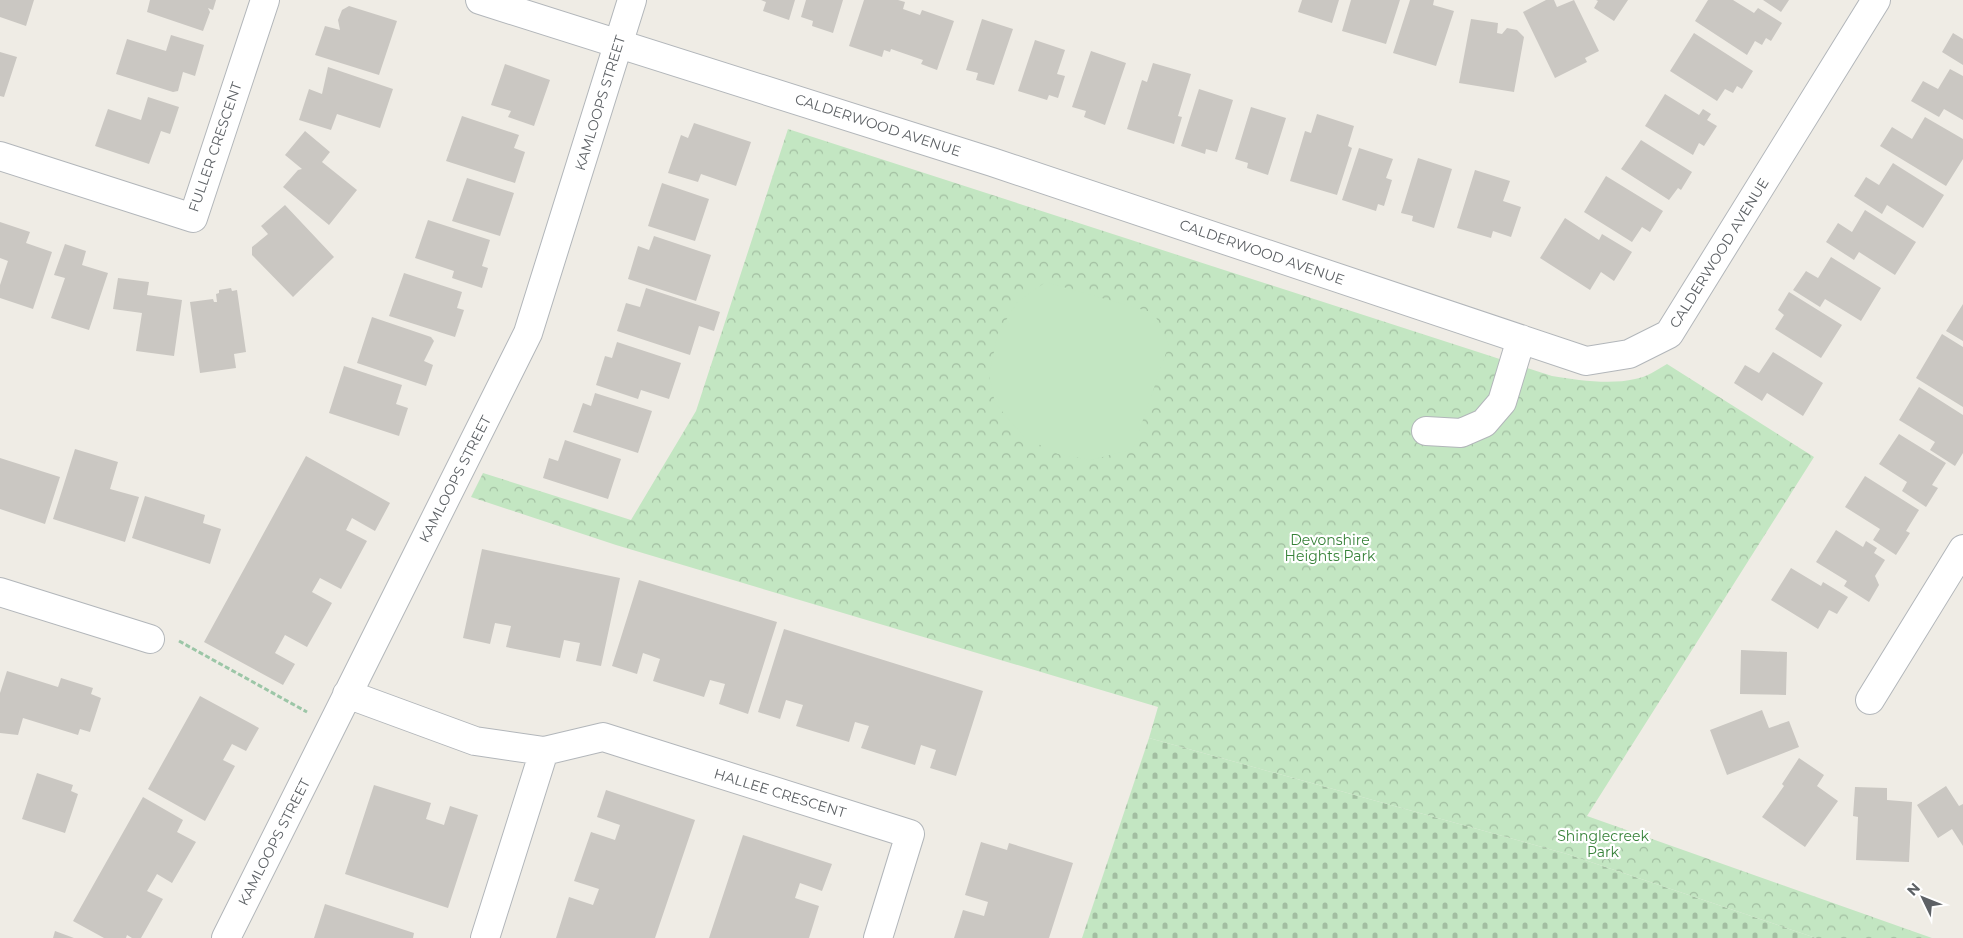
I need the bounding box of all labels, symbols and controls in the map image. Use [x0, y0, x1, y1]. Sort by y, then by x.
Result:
street label: KAMLOOPS STREET [571, 33, 629, 173]
street label: FULLER CRESCENT [184, 80, 246, 214]
street label: CALDERWOOD AVENUE [793, 90, 963, 160]
street label: CALDERWOOD AVENUE [1665, 175, 1773, 331]
street label: CALDERWOOD AVENUE [1177, 215, 1347, 289]
street label: KAMLOOPS STREET [415, 412, 495, 546]
park label: Devonshire Heights Park [1285, 531, 1376, 565]
street label: HALLEE CRESCENT [712, 764, 848, 822]
street label: KAMLOOPS STREET [234, 775, 314, 909]
park label: Shinglecreek Park [1557, 827, 1649, 861]
north arrow [1898, 873, 1948, 923]
text: N [1903, 879, 1924, 899]

